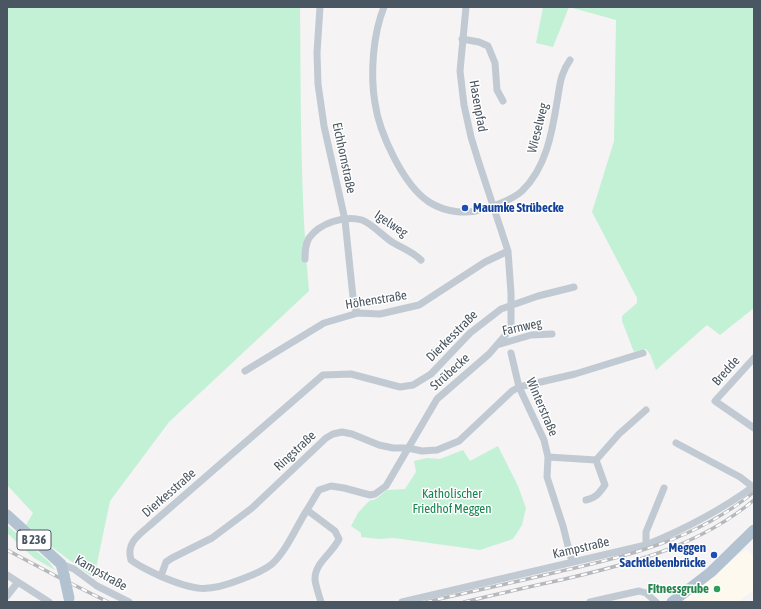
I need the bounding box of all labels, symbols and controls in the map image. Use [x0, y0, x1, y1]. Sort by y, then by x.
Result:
street label: Hasenpfad [466, 79, 490, 133]
street label: Wieselweg [524, 101, 552, 155]
street label: Eichhornstraße [329, 121, 359, 195]
place label: Maumke Strübecke [473, 200, 564, 216]
marker: Maumke Strübecke [460, 203, 470, 213]
street label: Igelweg [371, 207, 411, 241]
street label: Höhenstraße [344, 287, 408, 313]
street label: Dierkesstraße [423, 307, 481, 365]
street label: Farnweg [501, 315, 543, 339]
street label: Strübecke [427, 350, 473, 394]
street label: Bredde [709, 353, 743, 389]
street label: Winterstraße [523, 375, 561, 439]
street label: Ringstraße [271, 428, 319, 474]
street label: Dierkesstraße [139, 465, 199, 521]
park label: Katholischer Friedhof Meggen [412, 486, 492, 517]
road number: B 236 [17, 530, 51, 550]
street label: Kampstraße [551, 534, 611, 562]
place label: Meggen Sachtlebenbrücke [620, 540, 706, 571]
marker: Meggen Sachtlebenbrücke [709, 550, 719, 560]
street label: Kampstraße [72, 552, 130, 594]
place label: Fitnessgrube [648, 581, 709, 597]
marker: Fitnessgrube [712, 584, 722, 594]

